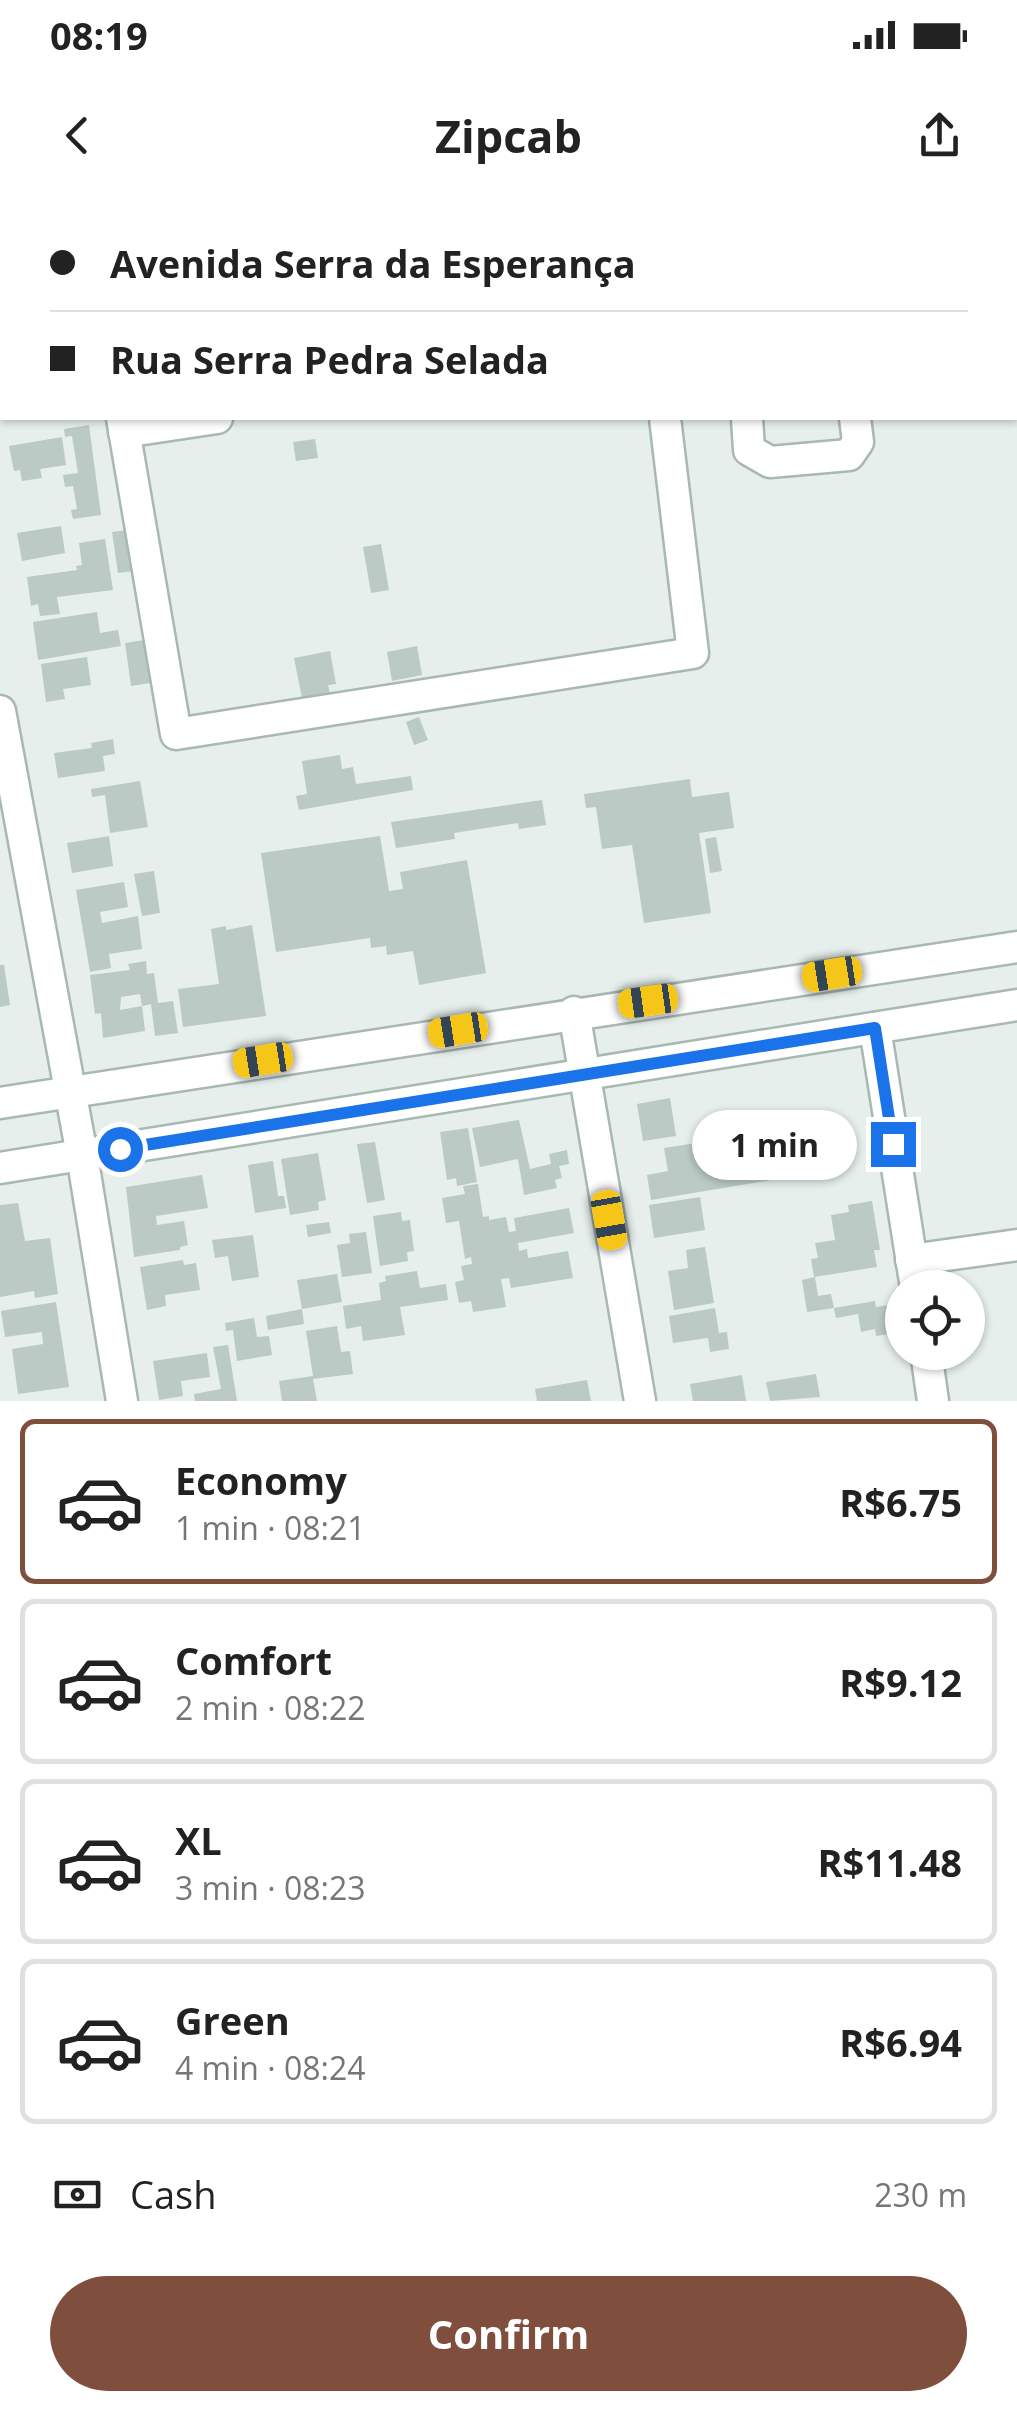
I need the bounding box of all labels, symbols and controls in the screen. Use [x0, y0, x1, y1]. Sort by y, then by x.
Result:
text: 08:19 [50, 9, 148, 61]
text: Zipcab [435, 105, 582, 166]
icon: back [50, 108, 105, 163]
icon: share [912, 108, 967, 163]
text: Avenida Serra da Esperança [110, 237, 636, 289]
text: Rua Serra Pedra Selada [110, 333, 549, 385]
car [800, 954, 864, 994]
car [616, 982, 680, 1020]
car [426, 1010, 490, 1050]
car [231, 1040, 295, 1080]
callout: 1 min [693, 1109, 858, 1179]
route end [871, 1122, 916, 1167]
text: 1 min [730, 1123, 819, 1166]
route start [98, 1127, 143, 1172]
car [589, 1188, 629, 1252]
map controls [885, 1270, 985, 1370]
button: locate [885, 1270, 985, 1370]
text: Economy [175, 1454, 347, 1506]
icon: car [55, 1457, 145, 1547]
text: R$6.75 [839, 1476, 962, 1528]
text: 1 min · 08:21 [175, 1506, 366, 1549]
text: Comfort [175, 1634, 332, 1686]
icon: car [55, 1637, 145, 1727]
text: R$9.12 [839, 1656, 962, 1708]
text: 2 min · 08:22 [175, 1686, 366, 1729]
text: XL [175, 1814, 222, 1866]
icon: car [55, 1817, 145, 1907]
text: R$11.48 [817, 1836, 962, 1888]
text: 3 min · 08:23 [175, 1866, 366, 1909]
text: Green [175, 1994, 290, 2046]
icon: car [55, 1997, 145, 2087]
text: R$6.94 [839, 2016, 962, 2068]
text: 4 min · 08:24 [175, 2046, 366, 2089]
icon: cash [50, 2167, 105, 2222]
text: Cash [130, 2168, 216, 2220]
text: 230 m [874, 2173, 967, 2216]
button: Confirm [50, 2276, 967, 2391]

